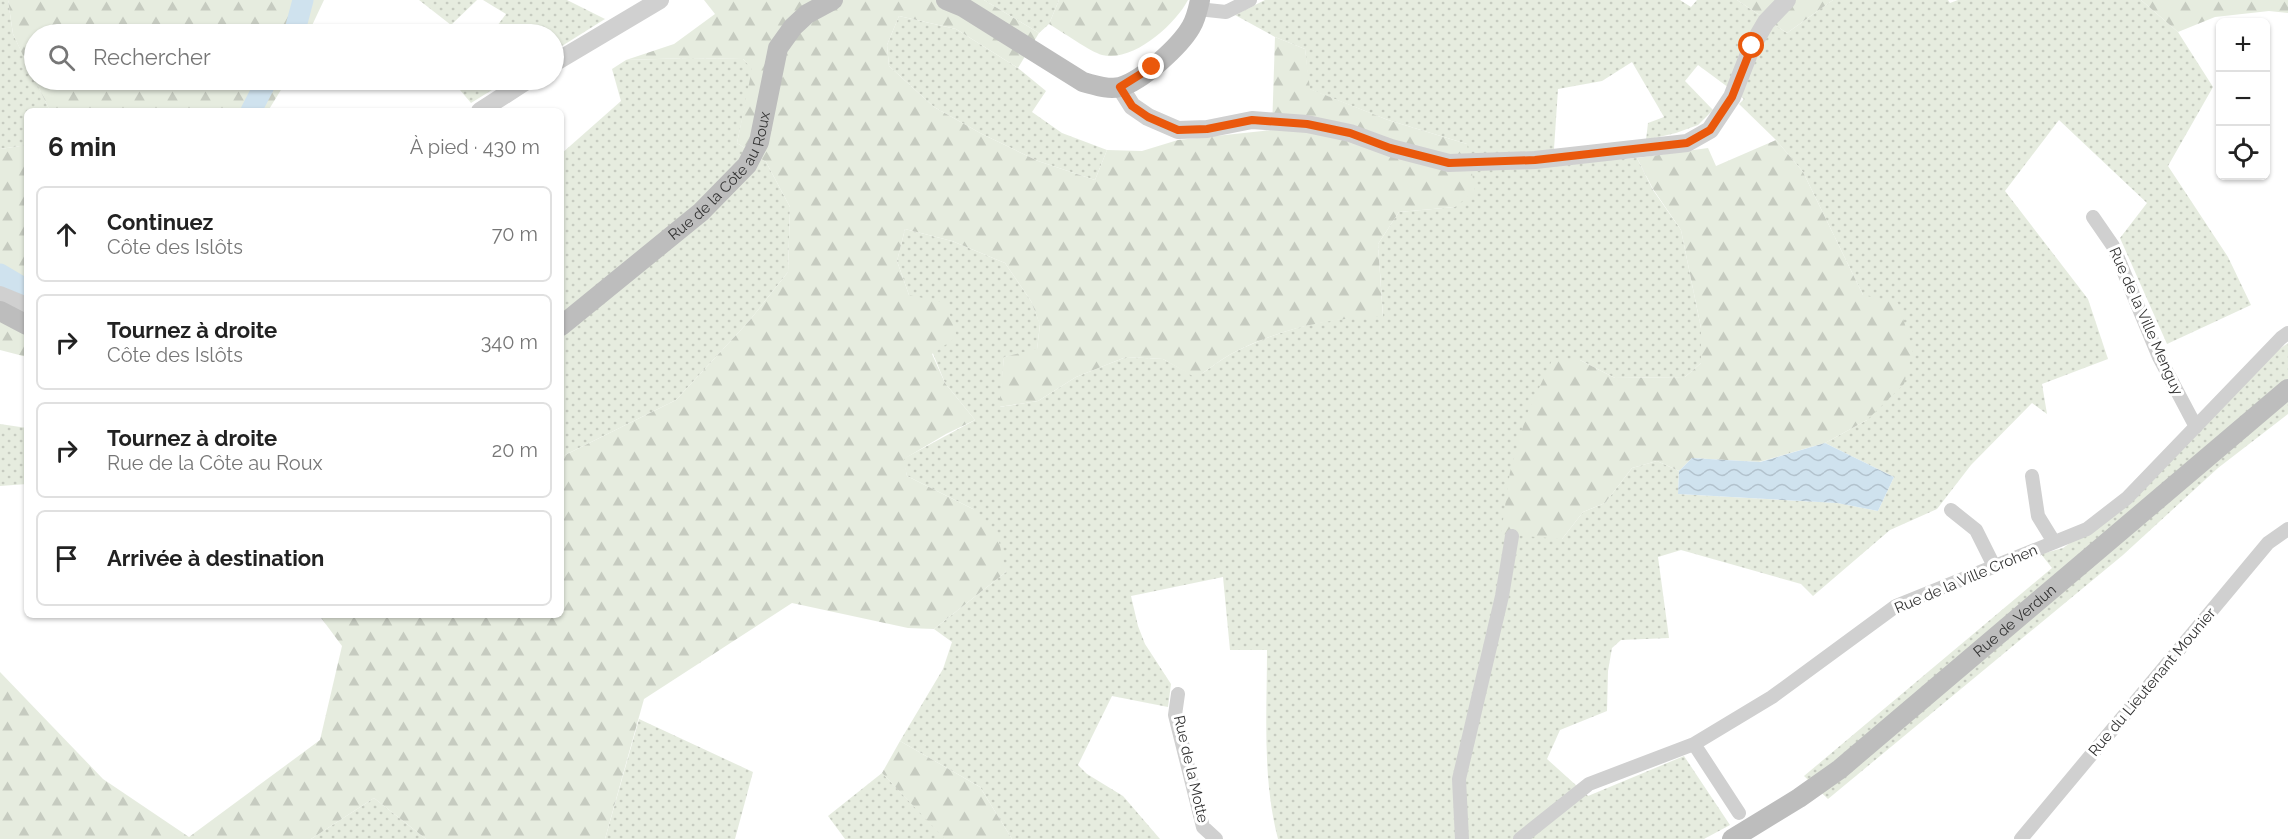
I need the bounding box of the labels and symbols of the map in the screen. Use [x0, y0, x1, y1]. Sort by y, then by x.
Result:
route start [1738, 32, 1764, 58]
route end [1138, 53, 1164, 79]
street label: Rue de la Côte au Roux [665, 110, 774, 244]
street label: Rue de la Ville Menguy [2105, 244, 2187, 398]
street label: Rue de la Ville Crohen [1892, 541, 2040, 617]
street label: Rue de Verdun [1970, 581, 2060, 661]
street label: Rue du Lieutenant Mounier [2085, 604, 2220, 760]
street label: Rue de la Motte [1170, 713, 1212, 825]

